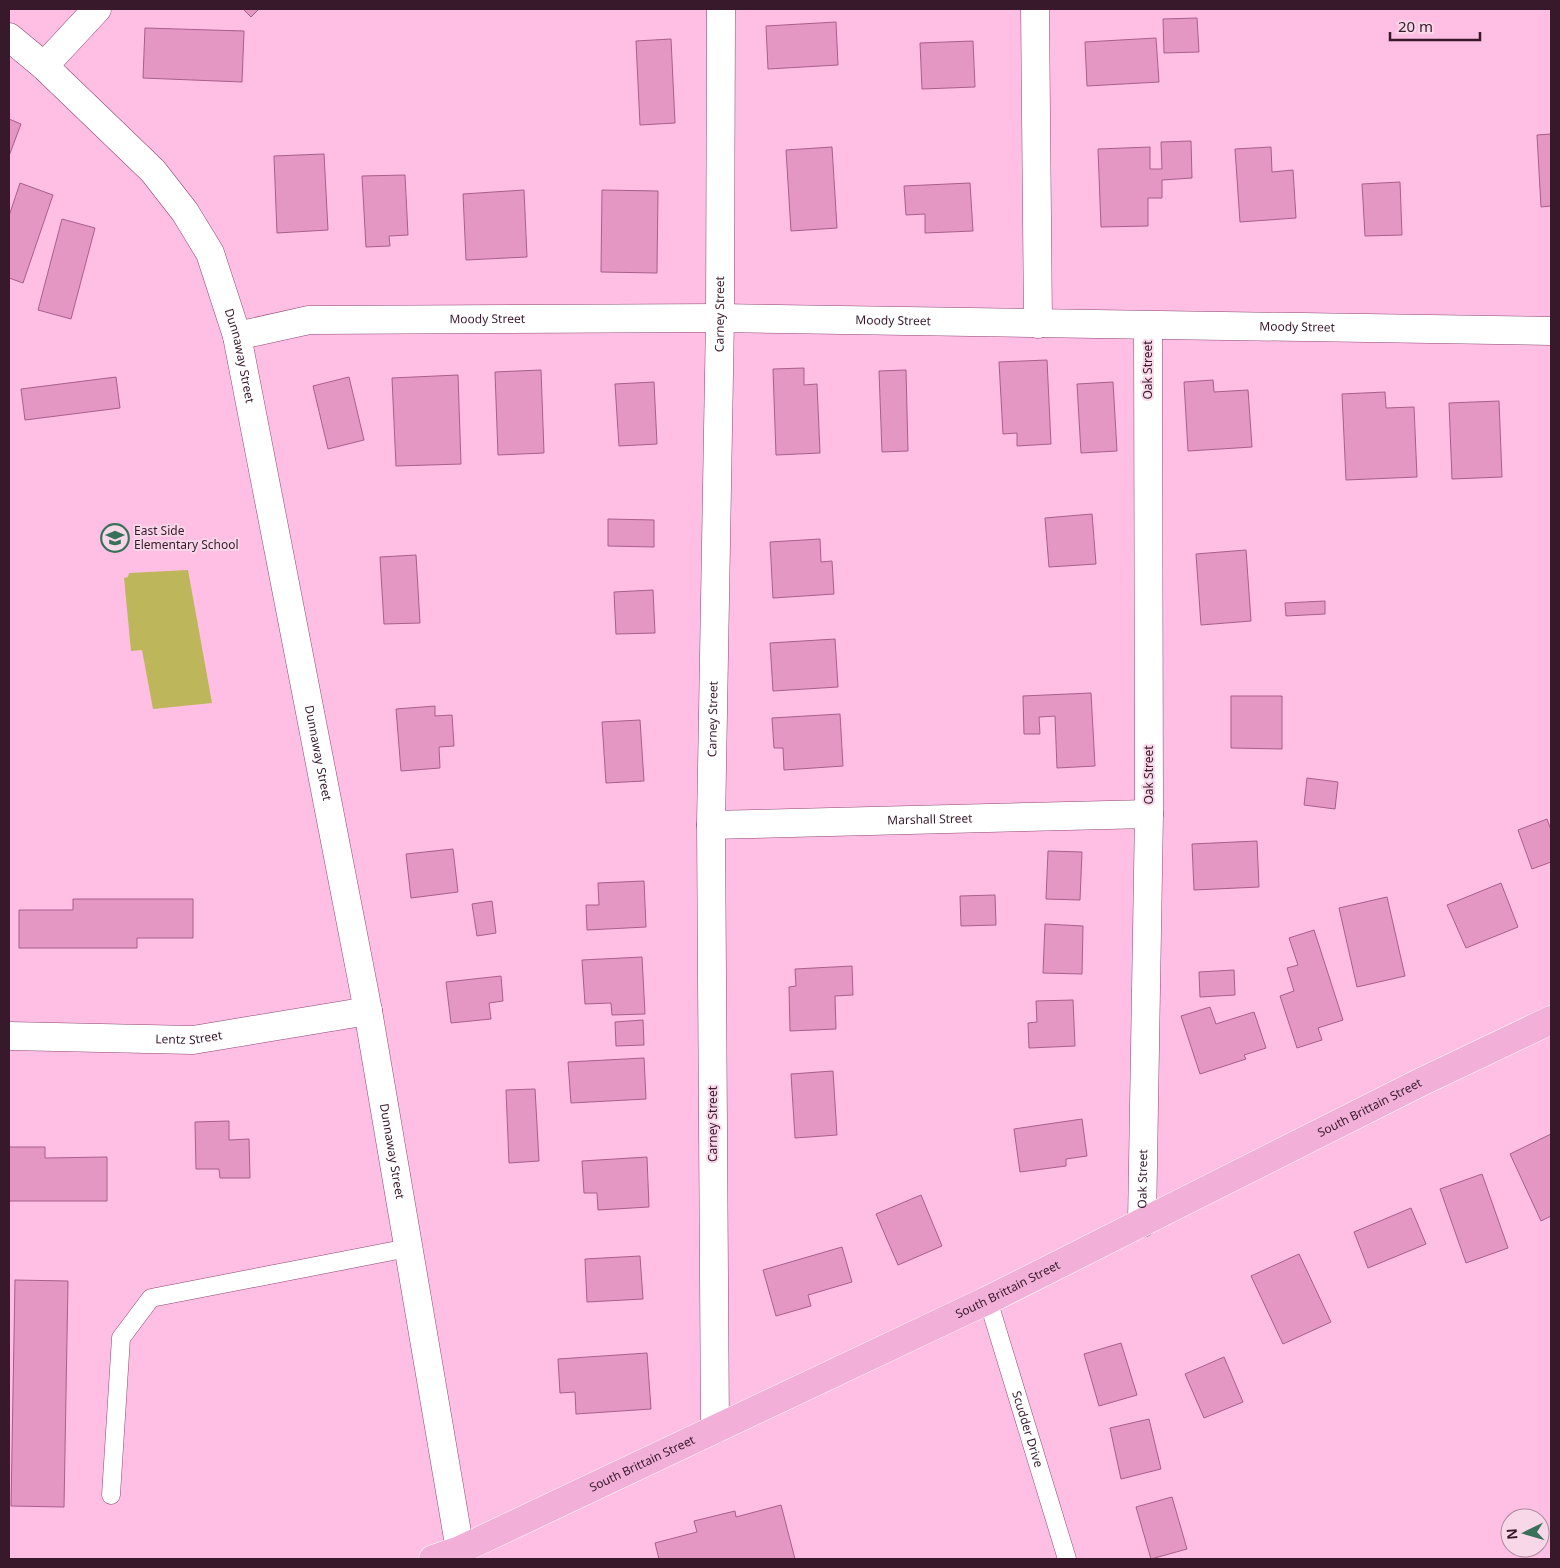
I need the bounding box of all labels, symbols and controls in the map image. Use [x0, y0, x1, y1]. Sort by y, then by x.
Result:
scale bar [1390, 10, 1480, 42]
text: 20 m [1398, 16, 1433, 36]
street label: Carney Street [710, 275, 728, 352]
street label: Dunnaway Street [221, 306, 259, 405]
street label: Moody Street [449, 310, 526, 327]
street label: Moody Street [855, 311, 932, 329]
street label: Moody Street [1259, 317, 1336, 336]
street label: Oak Street [1139, 340, 1156, 400]
place label: East Side Elementary School [134, 522, 239, 553]
school or university icon: East Side Elementary School [100, 523, 130, 553]
street label: Carney Street [703, 680, 722, 757]
street label: Dunnaway Street [301, 704, 336, 803]
street label: Oak Street [1140, 745, 1157, 805]
street label: Marshall Street [887, 809, 973, 829]
street label: Lentz Street [155, 1026, 224, 1048]
street label: South Brittain Street [1314, 1074, 1425, 1141]
street label: Carney Street [704, 1085, 721, 1162]
street label: Dunnaway Street [376, 1102, 409, 1201]
street label: Oak Street [1133, 1149, 1151, 1209]
street label: South Brittain Street [953, 1256, 1063, 1322]
street label: Scudder Drive [1008, 1389, 1048, 1470]
street label: South Brittain Street [586, 1431, 698, 1496]
north arrow [1500, 1508, 1550, 1558]
text: N [1502, 1528, 1522, 1541]

